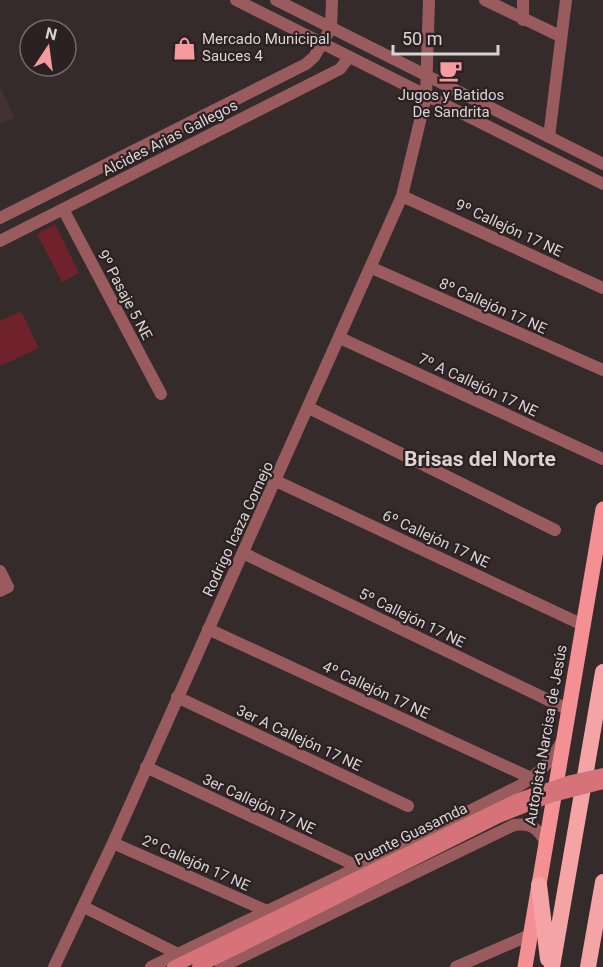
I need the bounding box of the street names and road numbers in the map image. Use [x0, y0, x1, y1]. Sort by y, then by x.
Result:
street label: Alcides Arias Gallegos [99, 96, 241, 180]
street label: 9º Callejón 17 NE [453, 195, 566, 261]
street label: 9º Pasaje 5 NE [94, 247, 156, 343]
street label: 8º Callejón 17 NE [436, 274, 550, 338]
street label: 7º A Callejón 17 NE [415, 349, 541, 421]
street label: Rodrigo Icaza Cornejo [199, 459, 277, 599]
street label: 6º Callejón 17 NE [380, 506, 493, 572]
street label: 5º Callejón 17 NE [356, 584, 469, 652]
street label: Autopista Narcisa de Jesús [521, 643, 571, 827]
street label: 4º Callejón 17 NE [320, 657, 433, 723]
street label: 3er A Callejón 17 NE [234, 701, 365, 775]
street label: 3er Callejón 17 NE [200, 770, 319, 838]
street label: Puente Guasamda [352, 799, 470, 869]
street label: 2º Callejón 17 NE [139, 831, 253, 895]

